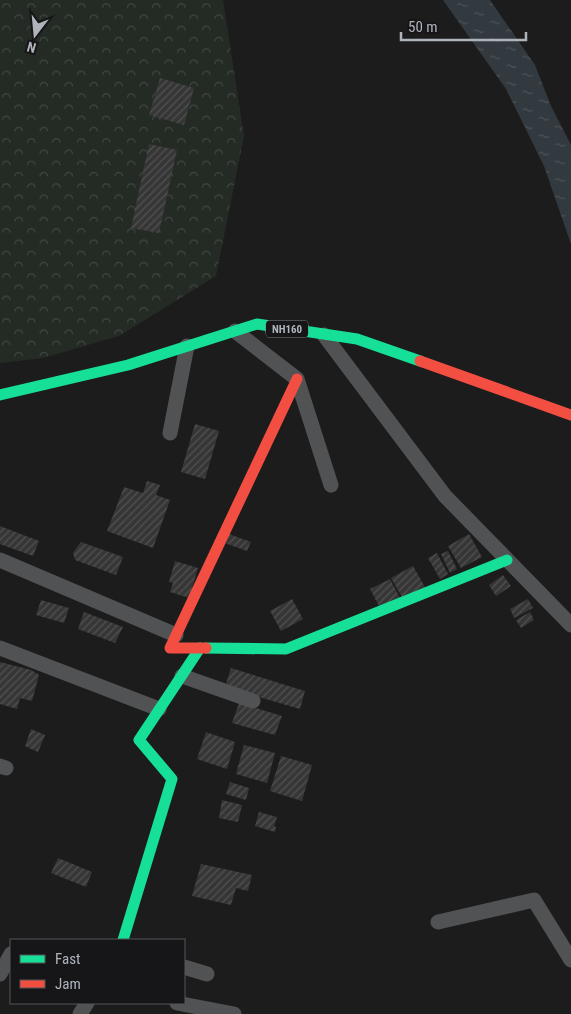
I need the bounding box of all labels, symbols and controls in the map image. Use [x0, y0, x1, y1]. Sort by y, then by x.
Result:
north arrow [10, 10, 60, 60]
scale bar [401, 10, 526, 42]
text: 50 m [408, 18, 438, 36]
text: N [25, 39, 38, 56]
road number: NH160 [266, 320, 308, 338]
legend [10, 939, 185, 1004]
text: Fast [55, 950, 80, 968]
text: Jam [55, 975, 81, 993]

